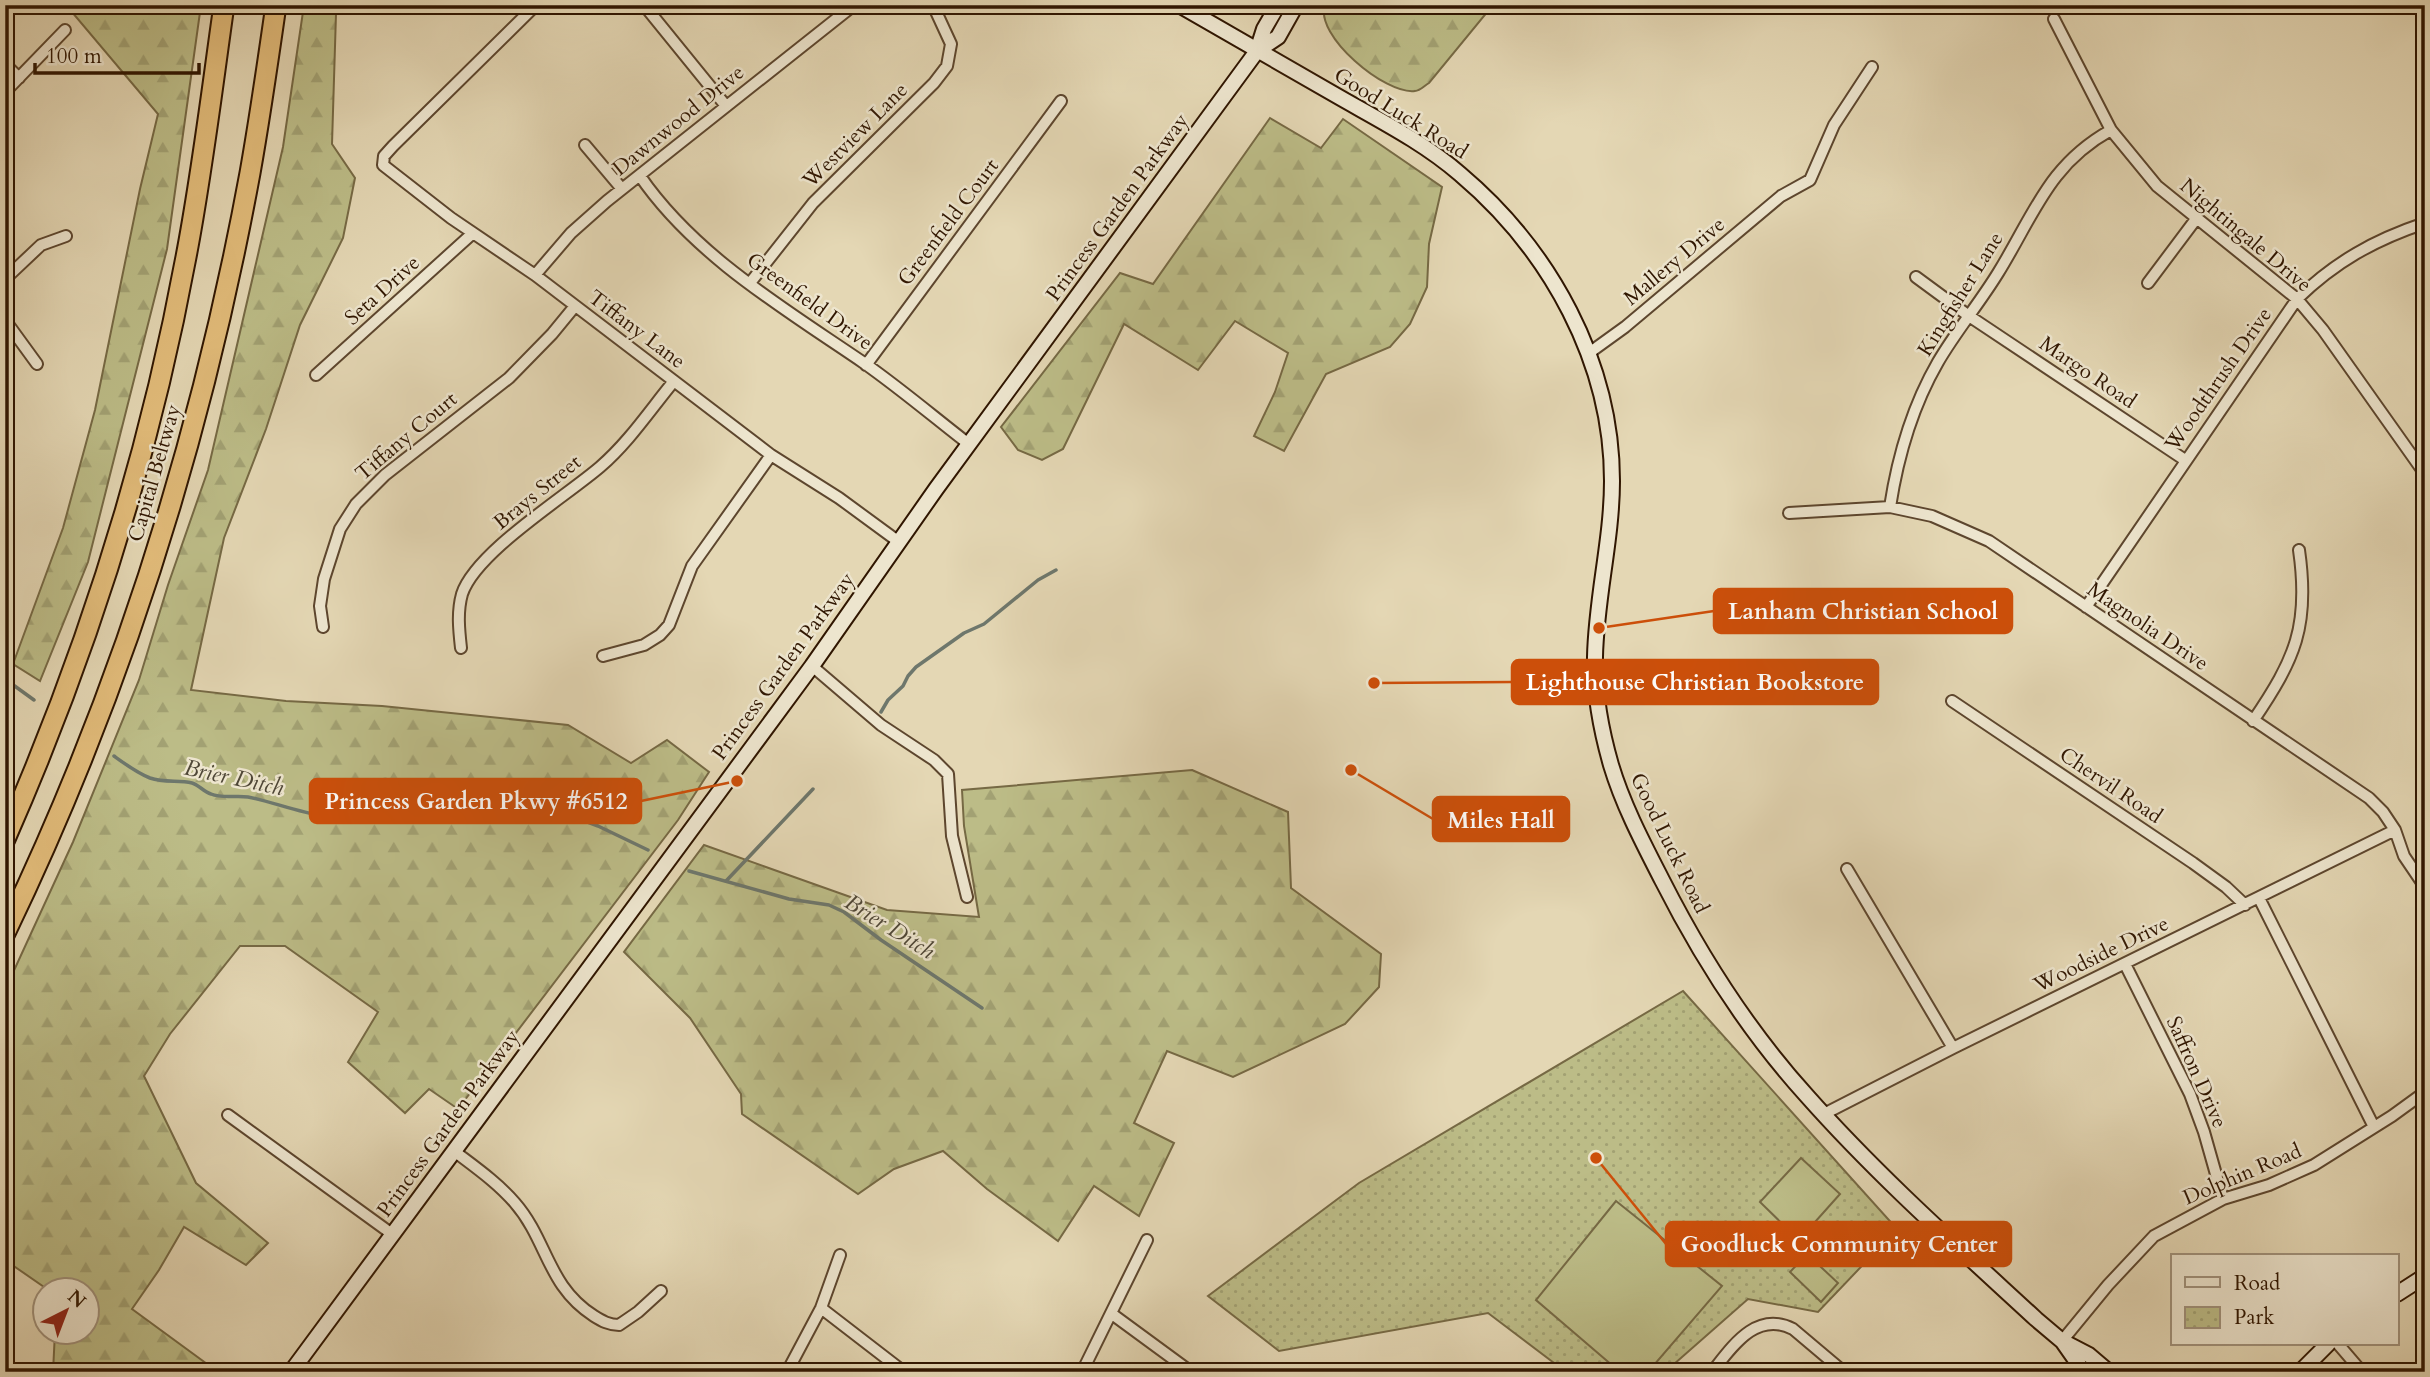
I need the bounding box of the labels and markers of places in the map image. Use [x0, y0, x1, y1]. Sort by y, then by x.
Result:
callout: Lanham Christian School [1714, 589, 2012, 633]
callout: Lighthouse Christian Bookstore [1512, 660, 1878, 704]
callout: Princess Garden Pkwy #6512 [310, 779, 641, 823]
callout: Miles Hall [1433, 797, 1569, 841]
callout: Goodluck Community Center [1666, 1222, 2011, 1266]

